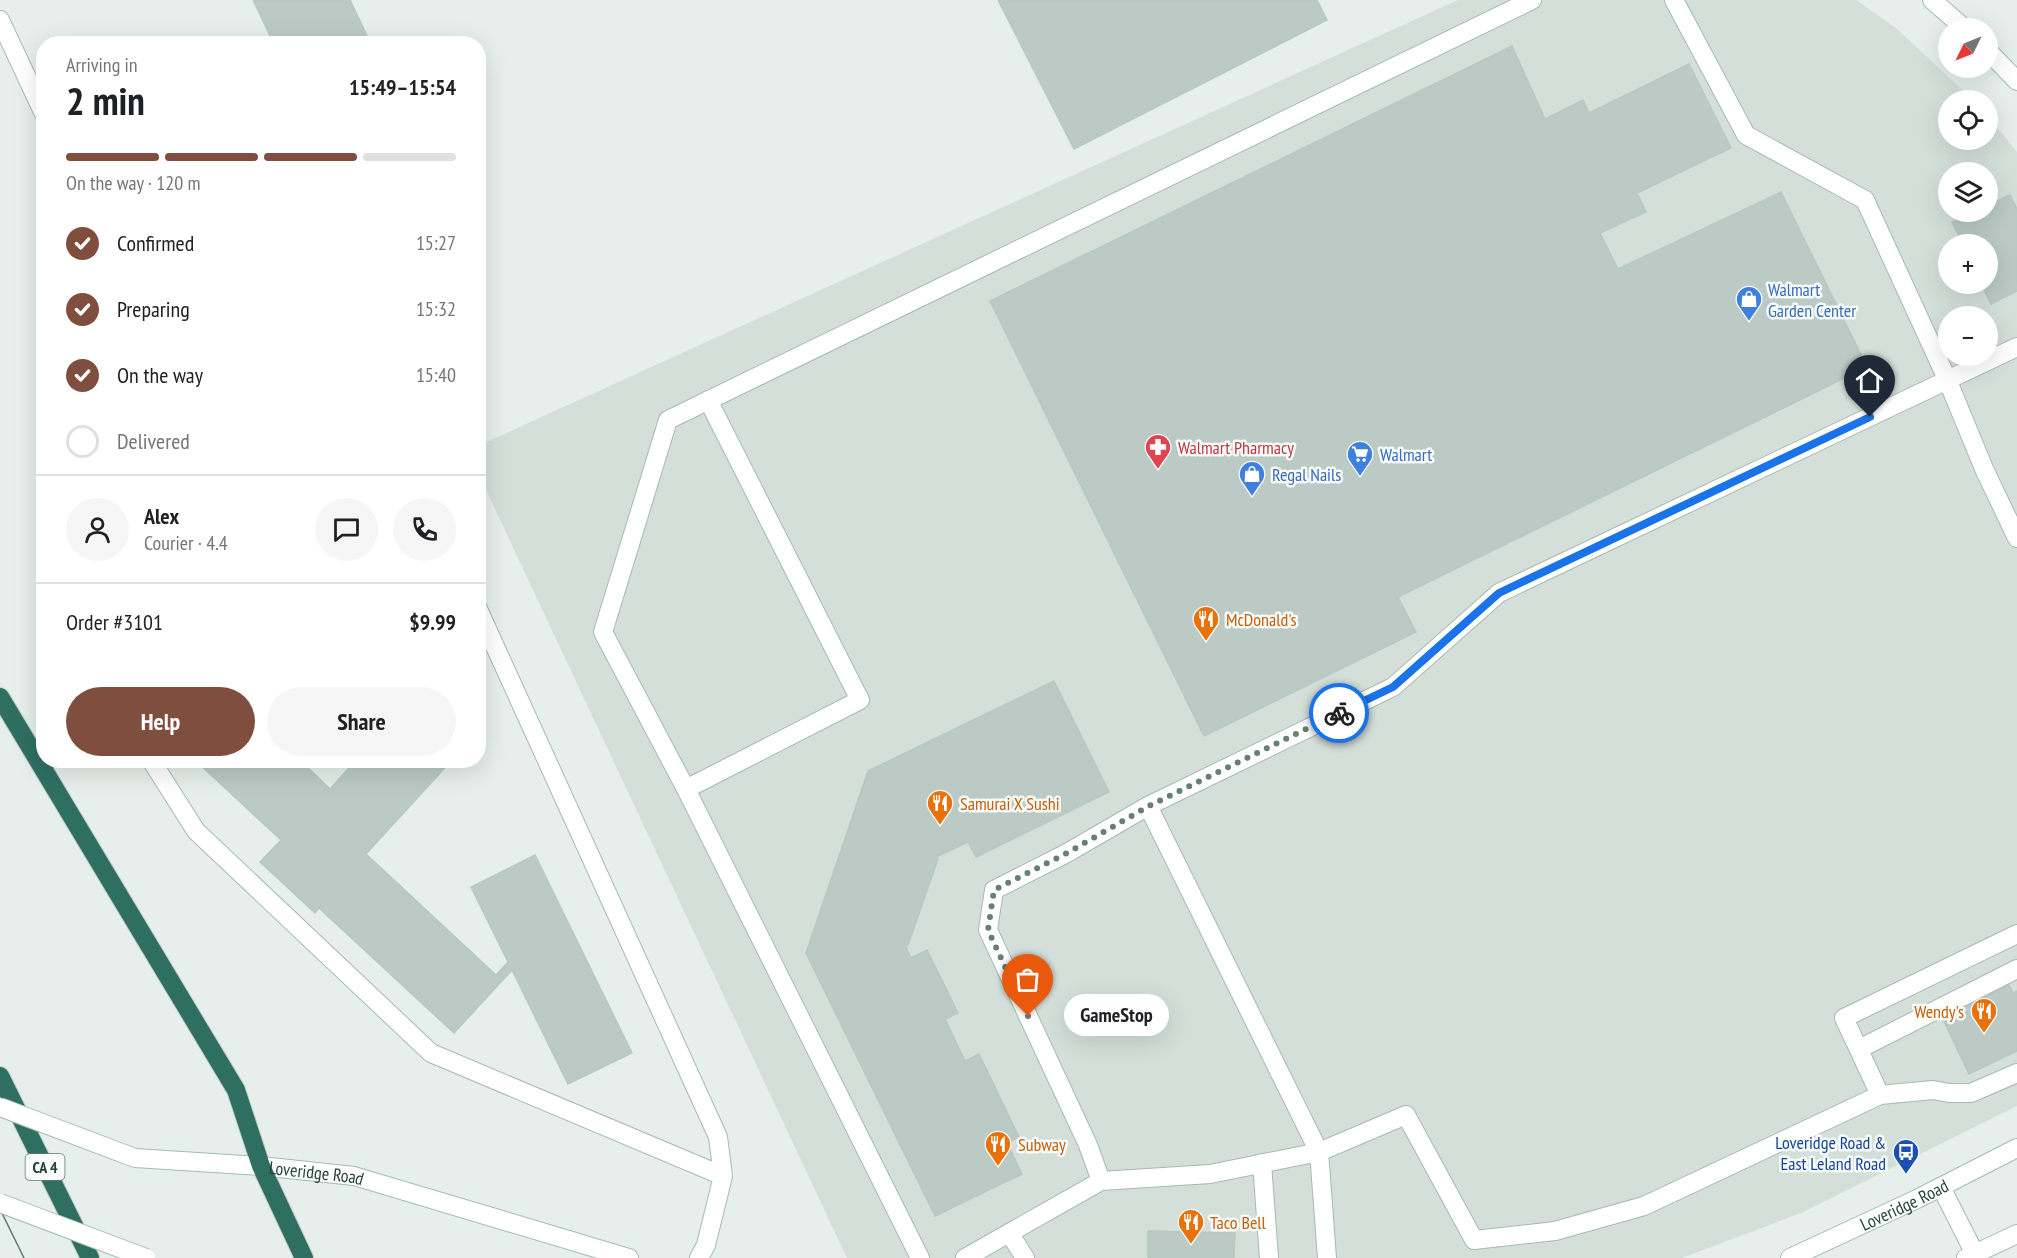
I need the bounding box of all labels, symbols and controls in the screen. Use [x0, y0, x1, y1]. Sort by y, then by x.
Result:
north arrow [1938, 18, 1998, 78]
map controls [1938, 18, 1998, 366]
text: Arriving in [66, 52, 138, 78]
text: 15:49–15:54 [349, 73, 456, 101]
text: 2 min [66, 75, 145, 126]
button: locate [1938, 90, 1998, 150]
button: layers [1938, 162, 1998, 222]
text: On the way · 120 m [66, 170, 201, 196]
icon: check [66, 227, 99, 260]
text: Confirmed [117, 229, 194, 257]
text: 15:27 [416, 230, 456, 256]
button: + [1938, 234, 1998, 294]
place label: Walmart Garden Center [1768, 278, 1856, 322]
shop icon: Walmart Garden Center [1734, 284, 1764, 322]
icon: check [66, 293, 99, 326]
text: Preparing [117, 295, 190, 323]
text: 15:32 [416, 296, 456, 322]
button: − [1938, 306, 1998, 366]
pin [1844, 355, 1895, 417]
icon: check [66, 359, 99, 392]
text: On the way [117, 361, 203, 389]
text: 15:40 [416, 362, 456, 388]
icon: home [1853, 364, 1886, 397]
text: Delivered [117, 427, 190, 455]
pharmacy icon: Walmart Pharmacy [1143, 432, 1173, 470]
place label: Walmart Pharmacy [1178, 436, 1294, 459]
supermarket icon: Walmart [1345, 439, 1375, 477]
place label: Walmart [1380, 443, 1432, 466]
shop icon: Regal Nails [1237, 459, 1267, 497]
place label: Regal Nails [1272, 463, 1341, 486]
button: person [66, 498, 129, 561]
button: chat [315, 498, 378, 561]
button: phone [393, 498, 456, 561]
text: Alex [144, 502, 179, 530]
text: Courier · 4.4 [144, 530, 228, 556]
restaurant icon: McDonald's [1191, 604, 1221, 642]
text: Order #3101 [66, 608, 163, 636]
text: $9.99 [409, 608, 456, 636]
place label: McDonald's [1226, 608, 1297, 631]
courier [1309, 683, 1369, 743]
button: Help [66, 687, 255, 756]
button: Share [267, 687, 456, 756]
icon: bike [1323, 697, 1356, 730]
restaurant icon: Samurai X Sushi [925, 788, 955, 826]
place label: Samurai X Sushi [960, 792, 1060, 815]
pin [1002, 954, 1053, 1016]
icon: bag [1011, 963, 1044, 996]
callout: GameStop [1064, 995, 1169, 1037]
restaurant icon: Wendy's [1969, 996, 1999, 1034]
place label: Wendy's [1914, 1000, 1964, 1023]
text: GameStop [1080, 1002, 1153, 1028]
restaurant icon: Subway [983, 1129, 1013, 1167]
place label: Loveridge Road & East Leland Road [1775, 1131, 1886, 1175]
place label: Subway [1018, 1133, 1066, 1156]
bus stop icon: Loveridge Road & East Leland Road [1891, 1137, 1921, 1175]
road number: CA 4 [26, 1154, 64, 1180]
street label: Loveridge Road [268, 1155, 367, 1190]
street label: Loveridge Road [1856, 1174, 1952, 1235]
restaurant icon: Taco Bell [1176, 1207, 1206, 1245]
place label: Taco Bell [1210, 1211, 1267, 1234]

